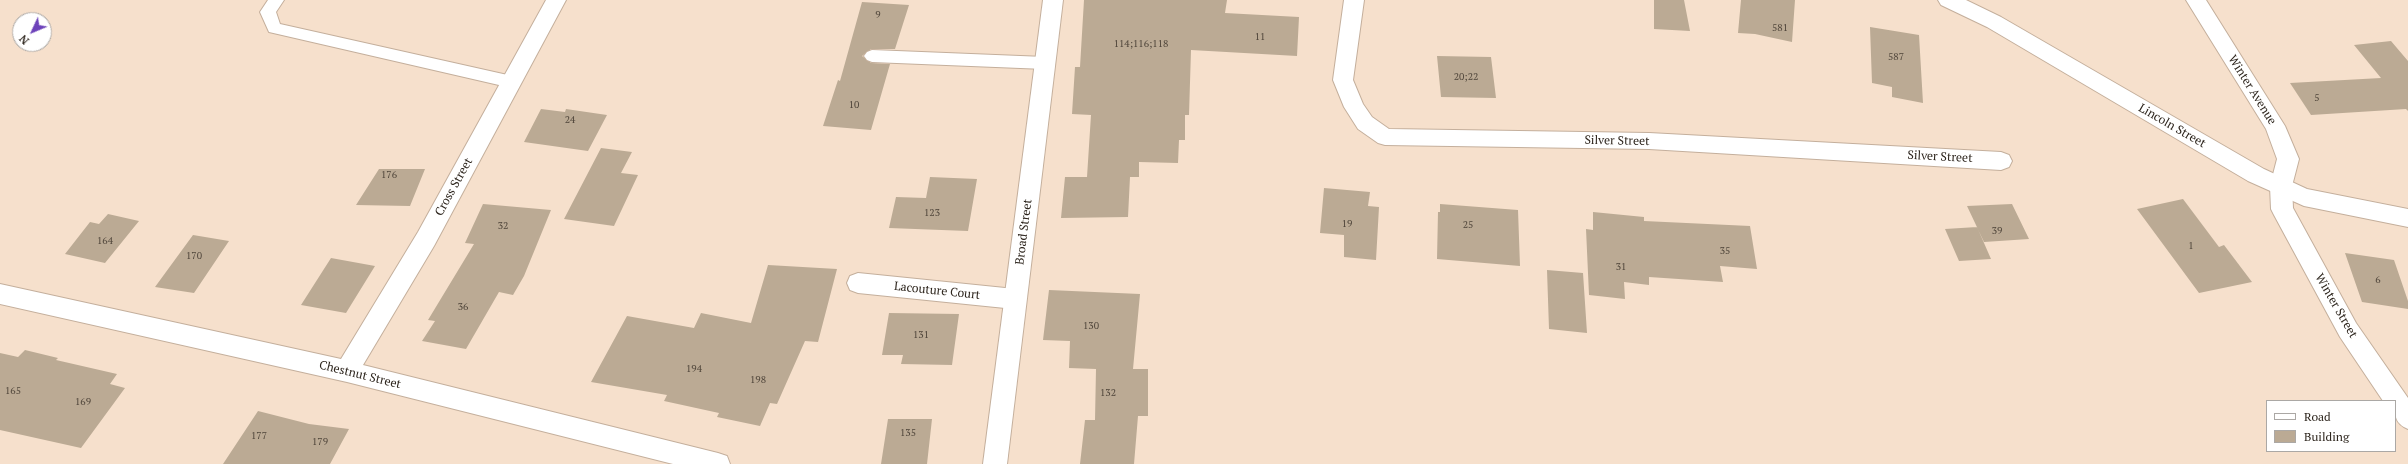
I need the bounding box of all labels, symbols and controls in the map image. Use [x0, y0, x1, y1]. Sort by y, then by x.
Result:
house number: 9 [875, 9, 881, 21]
north arrow [12, 12, 52, 52]
house number: 581 [1772, 22, 1788, 34]
house number: 11 [1255, 31, 1265, 43]
text: N [16, 32, 32, 48]
house number: 114;116;118 [1114, 38, 1168, 50]
house number: 587 [1888, 51, 1904, 63]
street label: Winter Avenue [2225, 53, 2279, 127]
house number: 20;22 [1454, 71, 1478, 83]
house number: 5 [2314, 92, 2320, 104]
house number: 10 [849, 99, 859, 111]
street label: Lincoln Street [2136, 101, 2208, 151]
house number: 24 [565, 114, 575, 126]
street label: Silver Street [1584, 133, 1650, 149]
street label: Silver Street [1907, 148, 1973, 166]
street label: Cross Street [432, 155, 476, 219]
house number: 176 [381, 169, 397, 181]
street label: Broad Street [1013, 198, 1035, 266]
house number: 123 [924, 207, 940, 219]
house number: 19 [1342, 218, 1352, 230]
house number: 25 [1463, 219, 1473, 231]
house number: 32 [498, 220, 508, 232]
house number: 39 [1992, 225, 2002, 237]
house number: 164 [97, 235, 113, 247]
house number: 1 [2188, 240, 2194, 252]
house number: 35 [1720, 245, 1730, 257]
house number: 170 [186, 250, 202, 262]
house number: 31 [1616, 261, 1626, 273]
street label: Winter Street [2312, 271, 2360, 341]
house number: 6 [2375, 274, 2381, 286]
street label: Lacouture Court [893, 279, 981, 303]
house number: 36 [458, 301, 468, 313]
house number: 130 [1083, 320, 1099, 332]
house number: 131 [913, 329, 929, 341]
street label: Chestnut Street [318, 358, 402, 392]
house number: 194 [686, 363, 702, 375]
house number: 198 [750, 374, 766, 386]
house number: 165 [5, 385, 21, 397]
house number: 132 [1100, 387, 1116, 399]
house number: 169 [75, 396, 91, 408]
legend [2266, 400, 2396, 452]
text: Road [2304, 409, 2331, 424]
house number: 135 [900, 427, 916, 439]
text: Building [2304, 429, 2349, 444]
house number: 177 [251, 430, 267, 442]
house number: 179 [312, 436, 328, 448]

